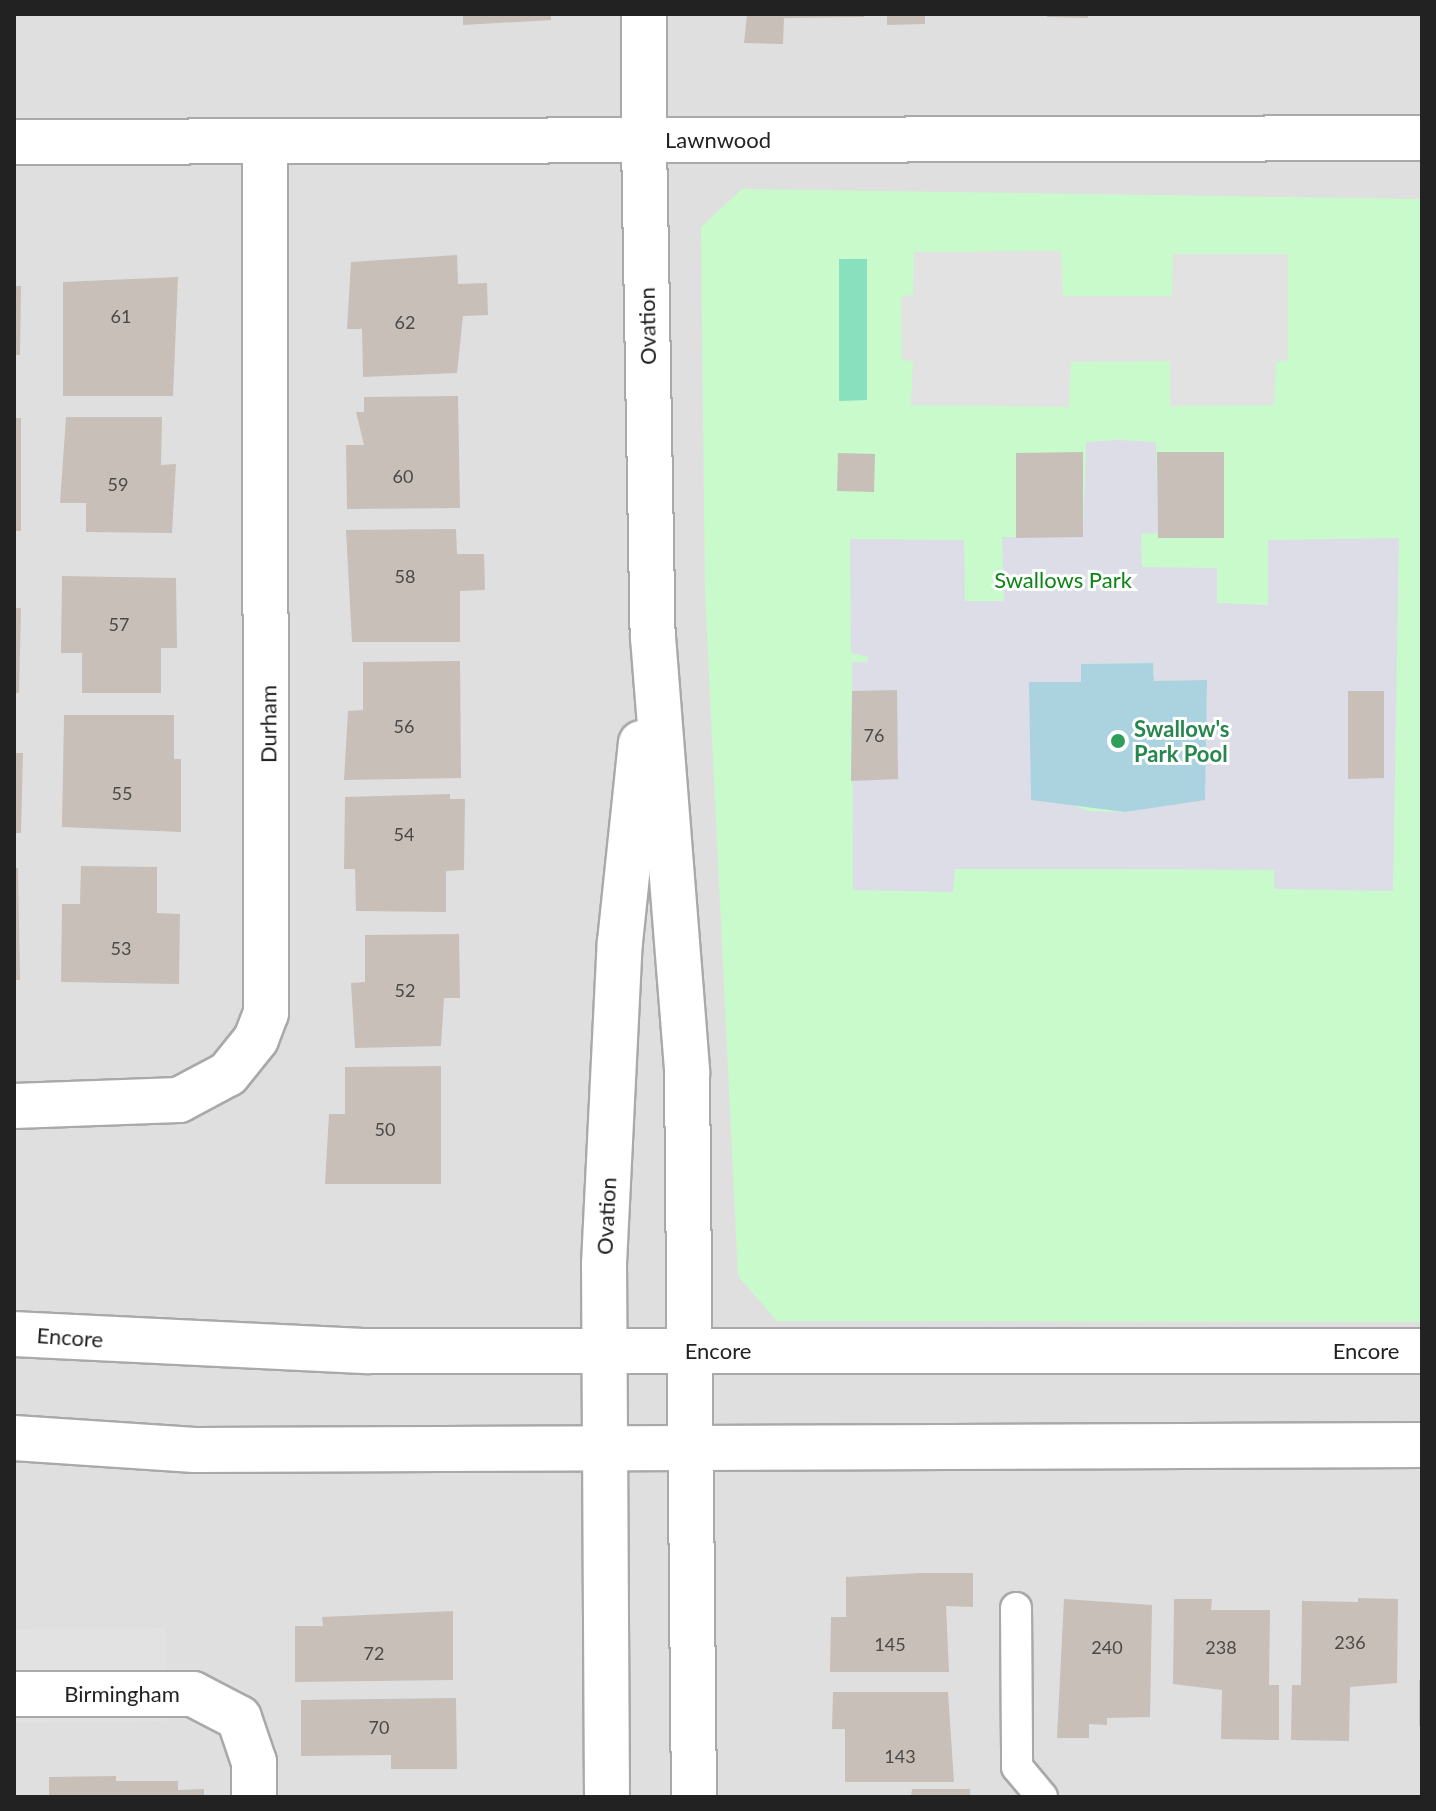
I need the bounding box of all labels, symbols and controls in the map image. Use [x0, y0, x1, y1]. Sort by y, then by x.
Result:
street label: Lawnwood [665, 127, 771, 153]
street label: Ovation [633, 287, 661, 365]
house number: 61 [111, 305, 131, 327]
house number: 62 [395, 311, 415, 333]
house number: 60 [393, 465, 413, 487]
house number: 59 [108, 473, 128, 495]
house number: 58 [395, 565, 415, 587]
park label: Swallows Park [994, 567, 1132, 593]
house number: 57 [109, 613, 129, 635]
street label: Durham [255, 685, 281, 763]
house number: 56 [394, 715, 414, 737]
place label: Swallow's Park Pool [1134, 715, 1229, 766]
house number: 76 [864, 724, 884, 746]
marker: Swallow's Park Pool [1109, 732, 1127, 750]
house number: 55 [112, 782, 132, 804]
house number: 54 [394, 823, 414, 845]
house number: 53 [111, 937, 131, 959]
house number: 52 [395, 979, 415, 1001]
house number: 50 [375, 1118, 395, 1140]
street label: Ovation [591, 1176, 621, 1256]
street label: Encore [36, 1322, 104, 1352]
street label: Encore [685, 1338, 751, 1364]
street label: Encore [1333, 1338, 1399, 1364]
house number: 236 [1334, 1631, 1366, 1653]
house number: 145 [874, 1633, 906, 1655]
house number: 240 [1091, 1636, 1123, 1658]
house number: 238 [1205, 1636, 1237, 1658]
house number: 72 [364, 1642, 384, 1664]
street label: Birmingham [64, 1681, 180, 1707]
house number: 70 [369, 1716, 389, 1738]
house number: 143 [884, 1745, 916, 1767]

